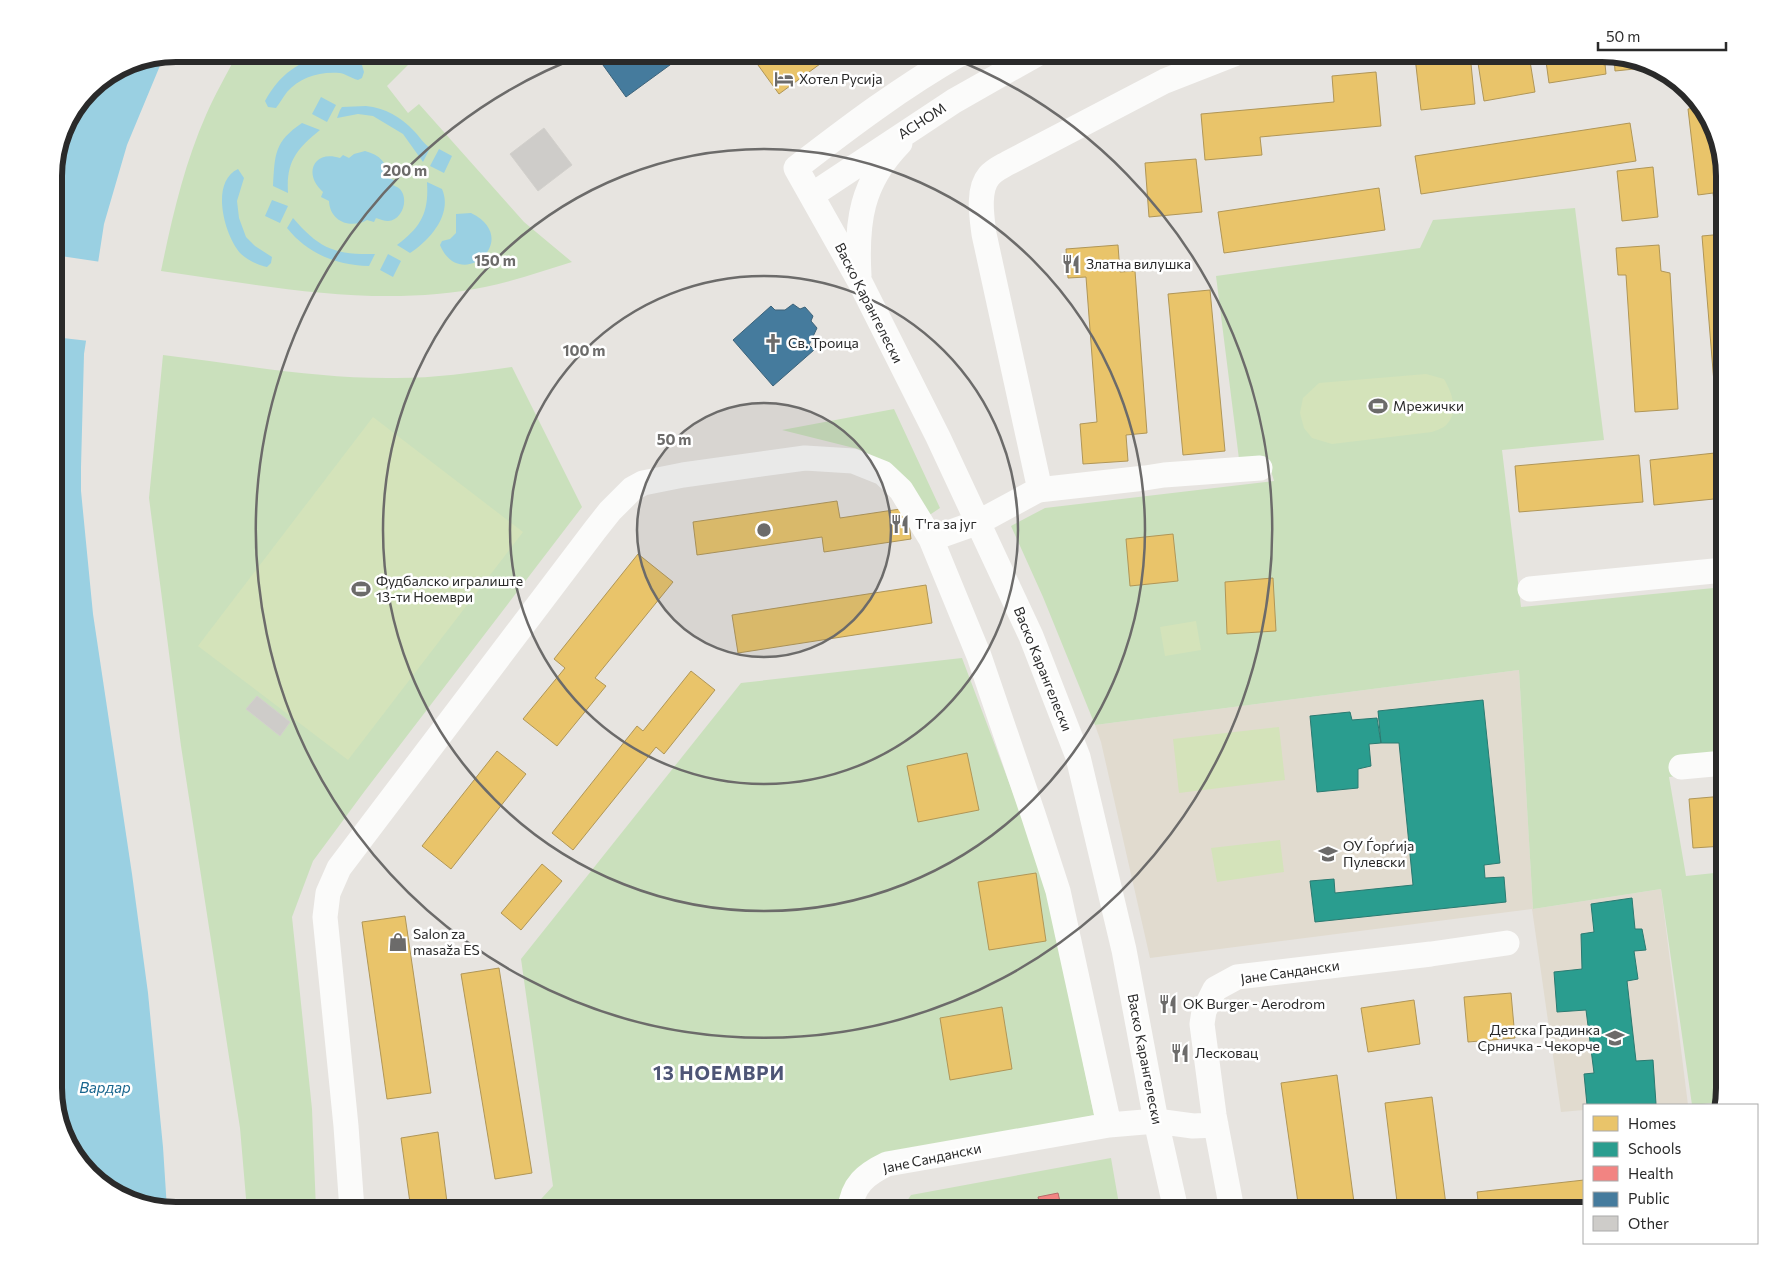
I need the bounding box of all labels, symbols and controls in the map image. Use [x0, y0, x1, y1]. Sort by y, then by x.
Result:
scale bar [1598, 20, 1726, 52]
text: 50 m [1606, 27, 1640, 45]
hotel icon: Хотел Русија [773, 68, 795, 90]
place label: Хотел Русија [799, 70, 882, 87]
street label: АСНОМ [894, 99, 949, 142]
text: 200 m [383, 161, 427, 179]
street label: Васко Карангелески [832, 240, 907, 366]
text: 150 m [474, 251, 516, 269]
restaurant icon: Златна вилушка [1060, 253, 1082, 275]
place label: Златна вилушка [1086, 255, 1191, 272]
church icon: Св. Троица [762, 332, 784, 354]
place label: Св. Троица [788, 334, 859, 351]
text: 100 m [563, 341, 605, 359]
sports icon: Мрежички [1367, 395, 1389, 417]
place label: Мрежички [1393, 397, 1464, 414]
text: 50 m [657, 430, 691, 448]
restaurant icon: Т'га за југ [889, 513, 911, 535]
place label: Т'га за југ [915, 515, 977, 532]
centre of rings [755, 521, 773, 539]
place label: Фудбалско игралиште 13-ти Ноември [376, 572, 523, 605]
sports icon: Фудбалско игралиште 13-ти Ноември [350, 578, 372, 600]
street label: Васко Карангелески [1011, 604, 1076, 734]
place label: ОУ Ѓорѓија Пулевски [1343, 837, 1414, 870]
school or university icon: ОУ Ѓорѓија Пулевски [1317, 843, 1339, 865]
place label: Salon za masaža ES [413, 925, 480, 958]
shop icon: Salon za masaža ES [387, 931, 409, 953]
street label: Јане Сандански [1239, 956, 1341, 987]
street label: Васко Карангелески [1124, 992, 1167, 1126]
restaurant icon: OK Burger - Aerodrom [1157, 993, 1179, 1015]
place label: OK Burger - Aerodrom [1183, 995, 1325, 1012]
place label: Детска Градинка Срничка - Чекорче [1477, 1021, 1600, 1054]
school or university icon: Детска Градинка Срничка - Чекорче [1604, 1027, 1626, 1049]
restaurant icon: Лесковац [1169, 1042, 1191, 1064]
place label: Лесковац [1195, 1044, 1258, 1061]
district label: 13 НОЕМВРИ [653, 1061, 785, 1084]
water label: Вардар [79, 1078, 131, 1096]
legend [1583, 1104, 1758, 1244]
text: Homes [1628, 1114, 1676, 1132]
street label: Јане Сандански [881, 1139, 983, 1176]
text: Schools [1628, 1139, 1682, 1157]
text: Health [1628, 1164, 1674, 1182]
text: Public [1628, 1189, 1670, 1207]
text: Other [1628, 1214, 1669, 1232]

